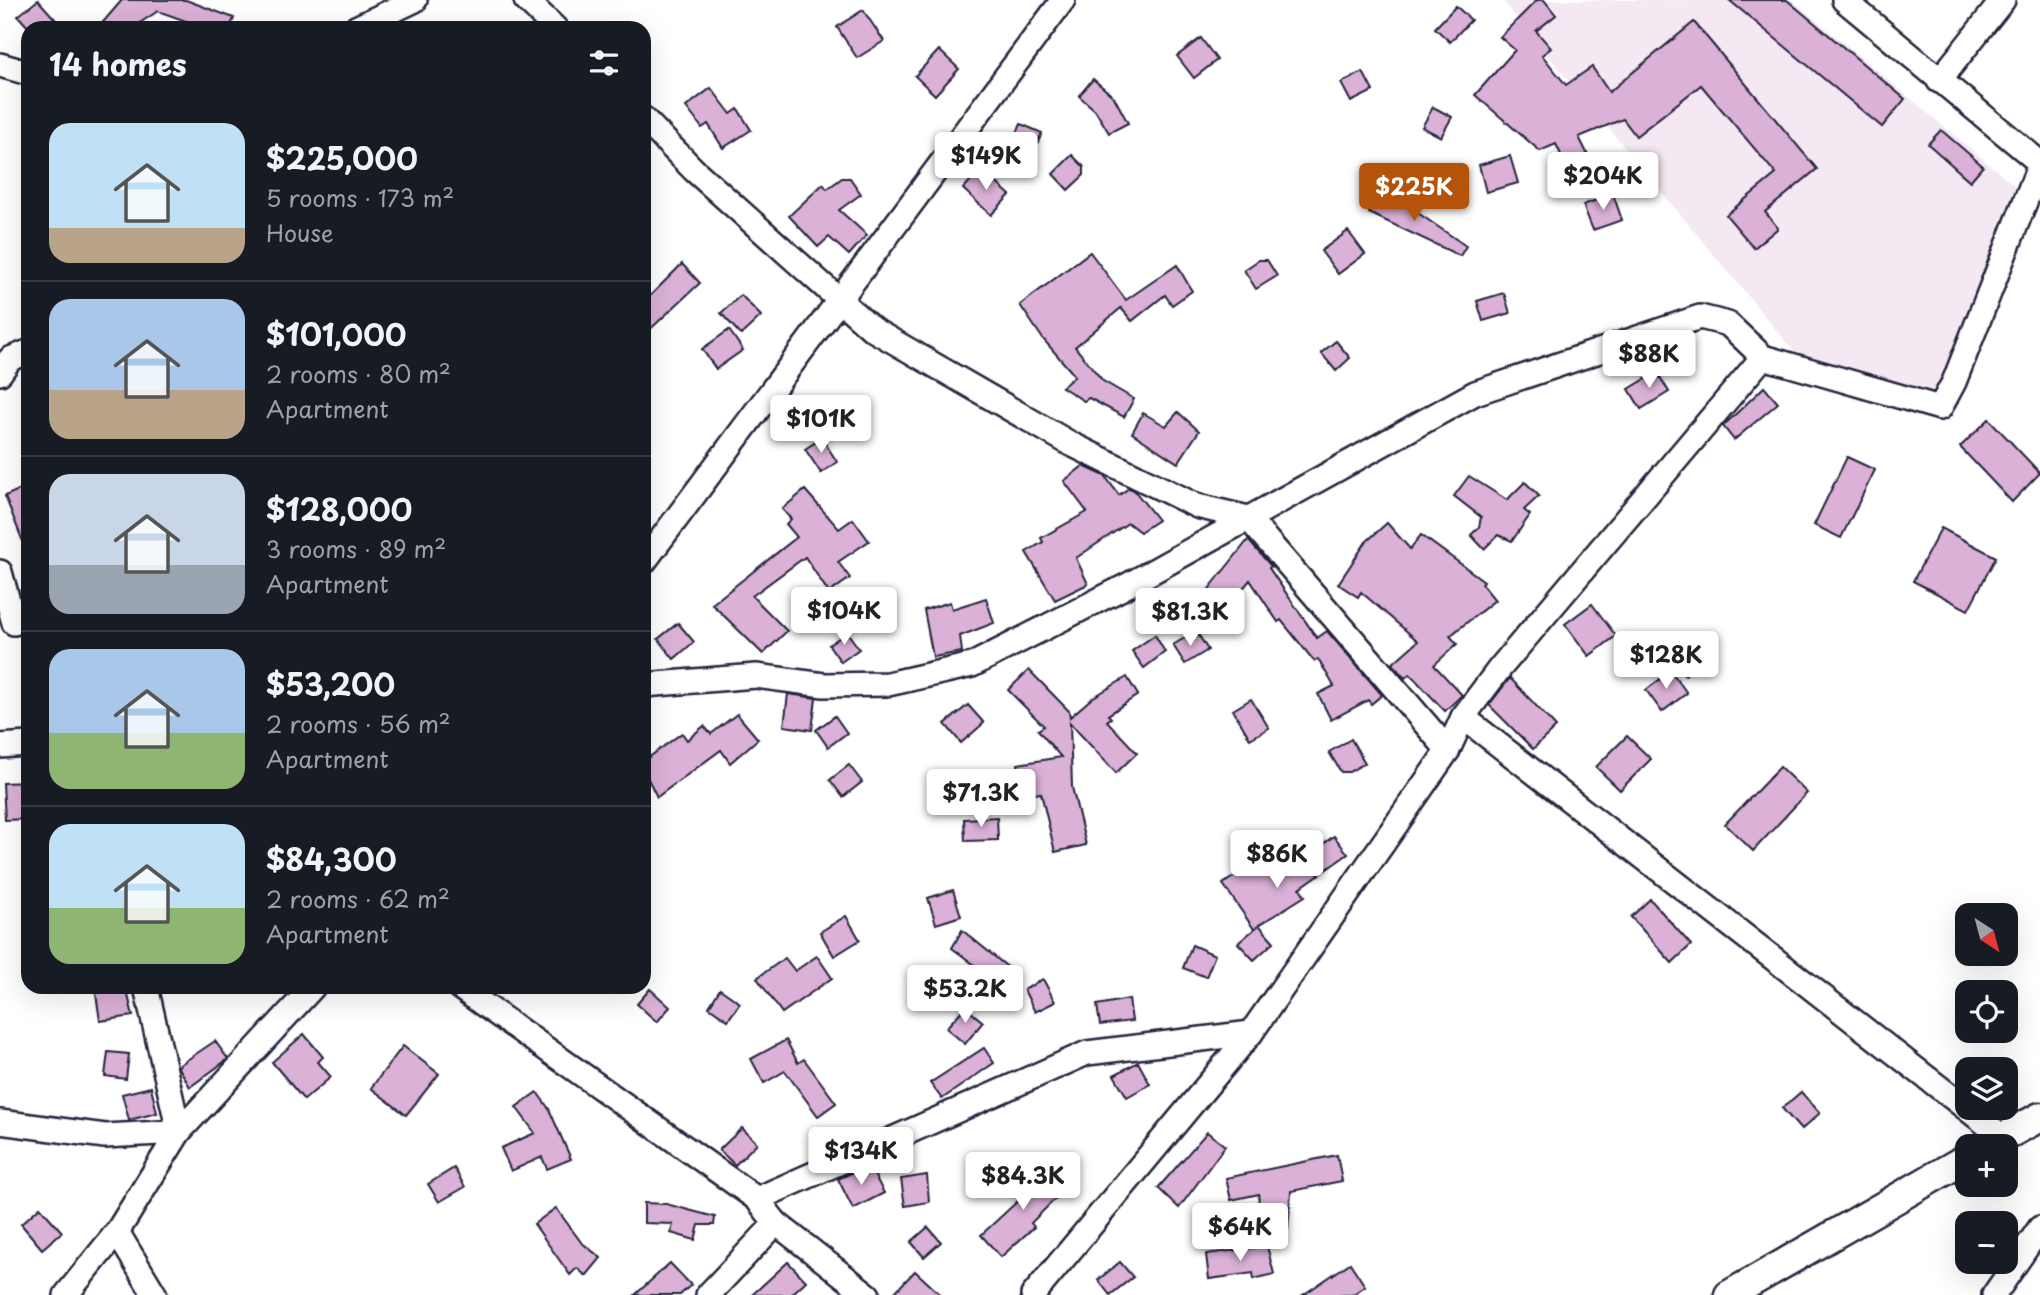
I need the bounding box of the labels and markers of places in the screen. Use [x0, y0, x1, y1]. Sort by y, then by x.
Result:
pin: $149K [937, 132, 1035, 192]
pin: $204K [1554, 152, 1652, 212]
pin: $225K [1365, 164, 1463, 223]
pin: $88K [1608, 330, 1690, 390]
pin: $101K [772, 396, 870, 455]
pin: $104K [795, 588, 893, 647]
pin: $81.3K [1133, 588, 1247, 648]
pin: $128K [1617, 632, 1715, 691]
pin: $71.3K [924, 770, 1038, 829]
pin: $86K [1236, 830, 1318, 890]
pin: $53.2K [908, 965, 1022, 1025]
pin: $134K [812, 1128, 910, 1187]
pin: $84.3K [966, 1152, 1080, 1212]
pin: $64K [1199, 1204, 1281, 1263]

